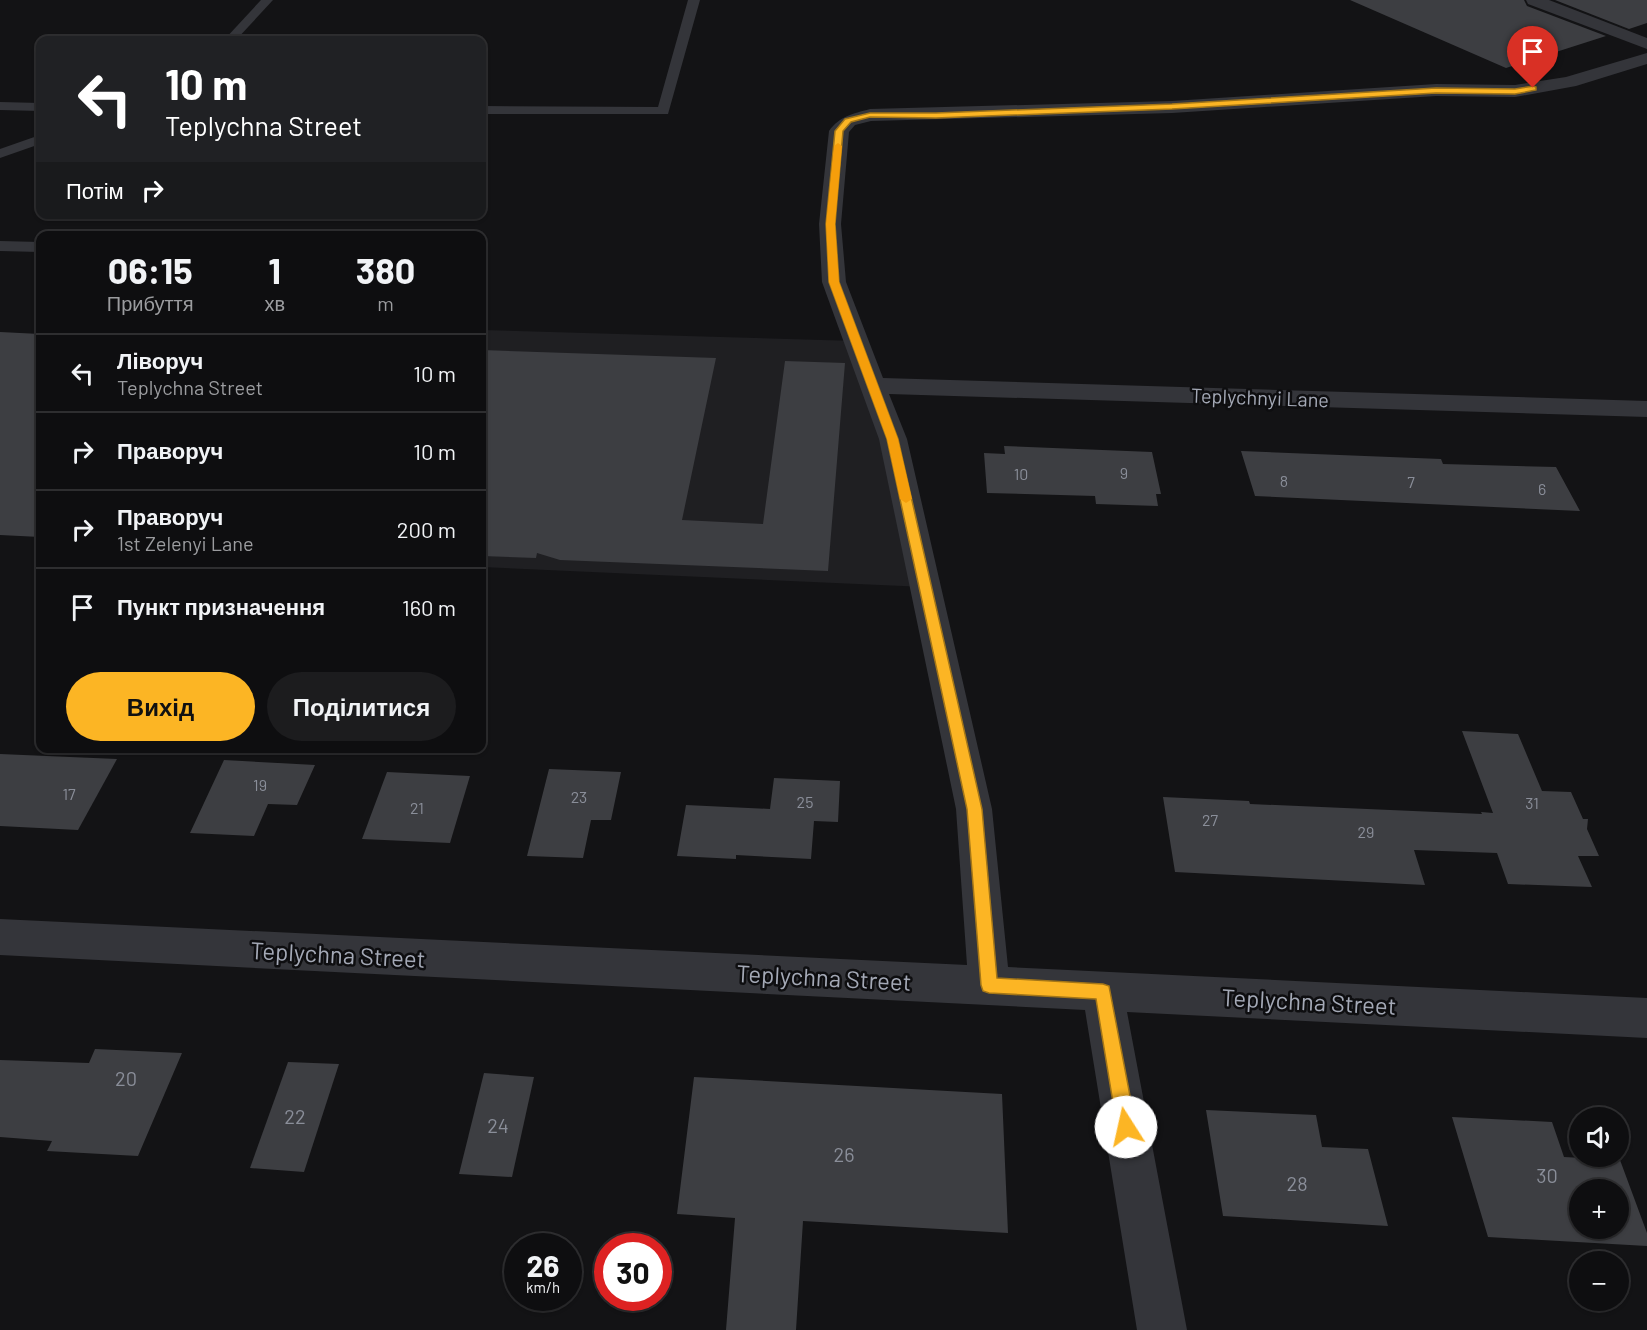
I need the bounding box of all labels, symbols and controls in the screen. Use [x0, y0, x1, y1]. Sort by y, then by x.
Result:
pin [1507, 26, 1558, 88]
icon: arrive [1516, 35, 1549, 68]
text: 10 m [165, 58, 247, 108]
icon: left [66, 60, 144, 138]
text: Teplychna Street [165, 109, 362, 141]
icon: right [136, 174, 169, 207]
text: Потім [66, 177, 124, 203]
text: 06:15 [108, 248, 193, 291]
text: 1 [268, 248, 281, 291]
text: 380 [356, 248, 415, 291]
text: Прибуття [107, 291, 194, 315]
text: хв [264, 291, 285, 315]
text: m [377, 291, 394, 315]
text: Ліворуч [117, 347, 203, 373]
icon: left [66, 357, 99, 390]
text: 10 m [413, 360, 456, 386]
text: Teplychna Street [117, 375, 263, 399]
street label: Teplychnyi Lane [1191, 383, 1329, 411]
icon: right [66, 435, 99, 468]
text: Праворуч [117, 437, 223, 463]
text: 10 m [413, 438, 456, 464]
house number: 9 [1120, 463, 1128, 482]
house number: 10 [1014, 464, 1028, 483]
house number: 8 [1280, 471, 1288, 490]
house number: 7 [1407, 472, 1415, 491]
house number: 6 [1538, 479, 1546, 498]
text: Праворуч [117, 503, 223, 529]
icon: right [66, 513, 99, 546]
text: 200 m [397, 516, 456, 542]
text: 1st Zelenyi Lane [117, 531, 254, 555]
icon: arrive [66, 591, 99, 624]
text: Пункт призначення [117, 593, 325, 619]
text: 160 m [402, 594, 456, 620]
button: Вихід [66, 672, 255, 741]
button: Поділитися [267, 672, 456, 741]
house number: 19 [253, 775, 267, 794]
house number: 17 [62, 784, 76, 803]
house number: 23 [571, 787, 587, 806]
house number: 25 [797, 792, 813, 811]
house number: 31 [1525, 793, 1539, 812]
house number: 21 [410, 798, 424, 817]
house number: 27 [1202, 810, 1218, 829]
house number: 29 [1358, 822, 1374, 841]
street label: Teplychna Street [250, 935, 426, 973]
street label: Teplychna Street [736, 958, 912, 996]
street label: Teplychna Street [1221, 982, 1397, 1020]
house number: 20 [115, 1066, 137, 1090]
position arrow [1094, 1095, 1158, 1159]
house number: 22 [284, 1104, 306, 1128]
map controls [1569, 1107, 1629, 1311]
button: sound [1569, 1107, 1629, 1167]
house number: 24 [487, 1113, 509, 1137]
house number: 26 [833, 1142, 855, 1166]
house number: 30 [1536, 1163, 1558, 1187]
house number: 28 [1286, 1171, 1308, 1195]
button: + [1569, 1179, 1629, 1239]
speed limit sign: 30 [594, 1233, 672, 1311]
text: 26 [527, 1247, 559, 1283]
button: − [1569, 1251, 1629, 1311]
text: km/h [526, 1278, 560, 1296]

